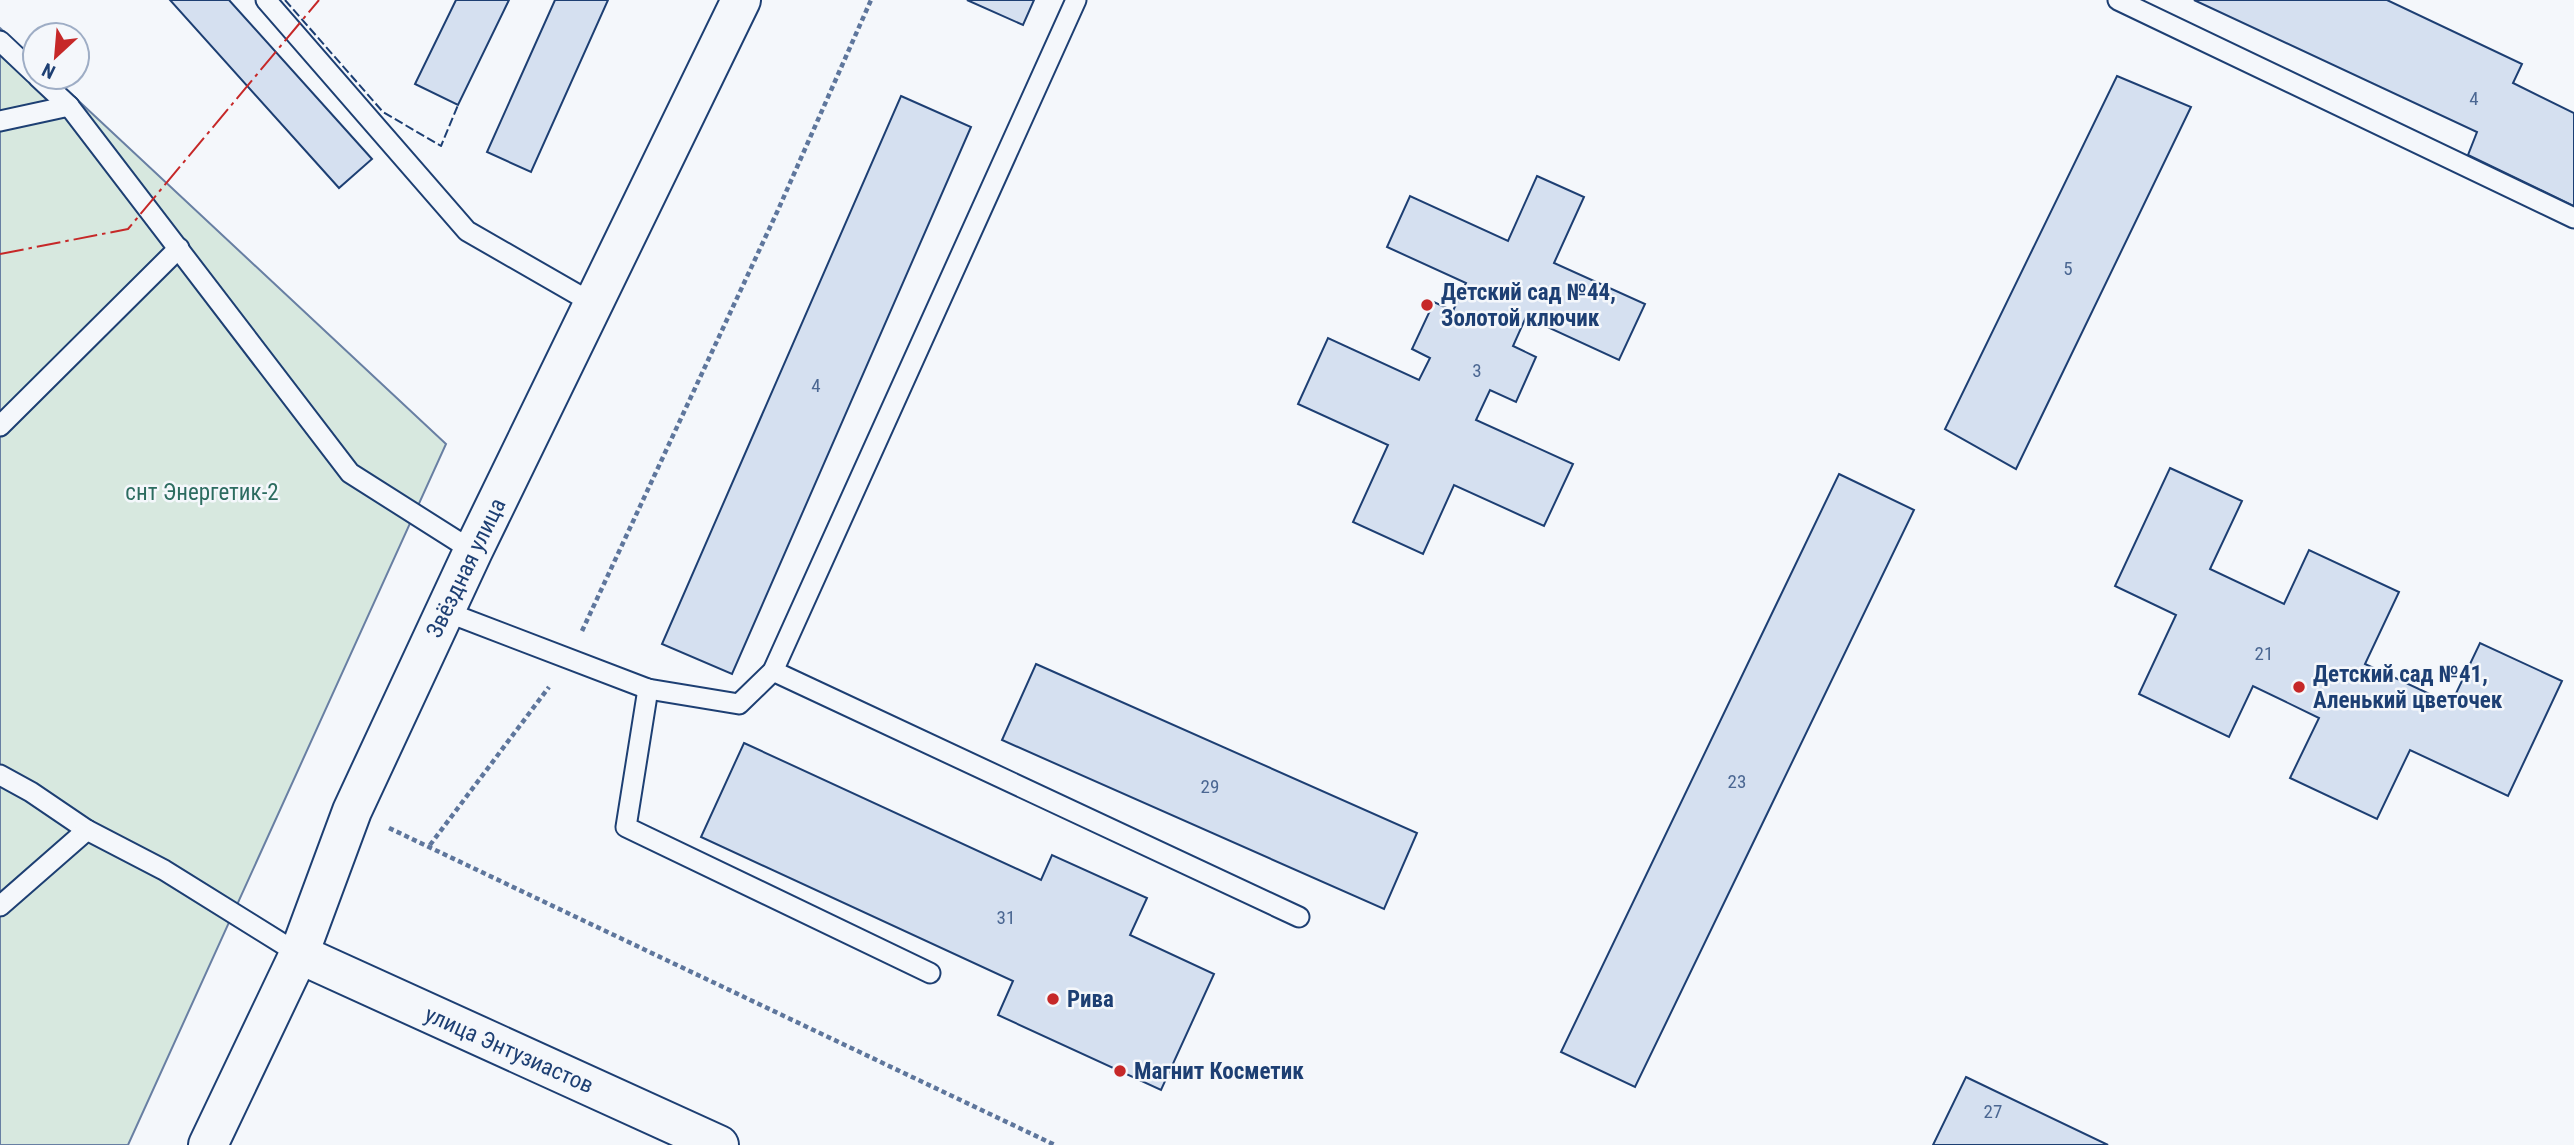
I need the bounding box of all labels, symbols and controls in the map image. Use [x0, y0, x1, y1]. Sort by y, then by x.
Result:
north arrow [21, 21, 91, 91]
text: N [38, 58, 59, 84]
house number: 4 [2469, 87, 2479, 110]
house number: 5 [2063, 257, 2073, 280]
place label: Детский сад №44, Золотой ключик [1441, 279, 1616, 332]
marker: Детский сад №44, Золотой ключик [1419, 297, 1435, 313]
house number: 3 [1472, 359, 1482, 382]
house number: 4 [811, 374, 821, 397]
park label: снт Энергетик-2 [125, 479, 279, 506]
street label: Звёздная улица [421, 494, 511, 642]
house number: 21 [2255, 642, 2273, 665]
place label: Детский сад №41, Аленький цветочек [2313, 661, 2503, 714]
marker: Детский сад №41, Аленький цветочек [2291, 679, 2307, 695]
house number: 23 [1728, 770, 1746, 793]
house number: 29 [1201, 775, 1219, 798]
house number: 31 [997, 906, 1015, 929]
place label: Рива [1067, 986, 1114, 1013]
marker: Рива [1045, 991, 1061, 1007]
street label: улица Энтузиастов [420, 1001, 598, 1099]
place label: Магнит Косметик [1134, 1058, 1304, 1085]
marker: Магнит Косметик [1112, 1063, 1128, 1079]
house number: 27 [1984, 1100, 2002, 1123]

